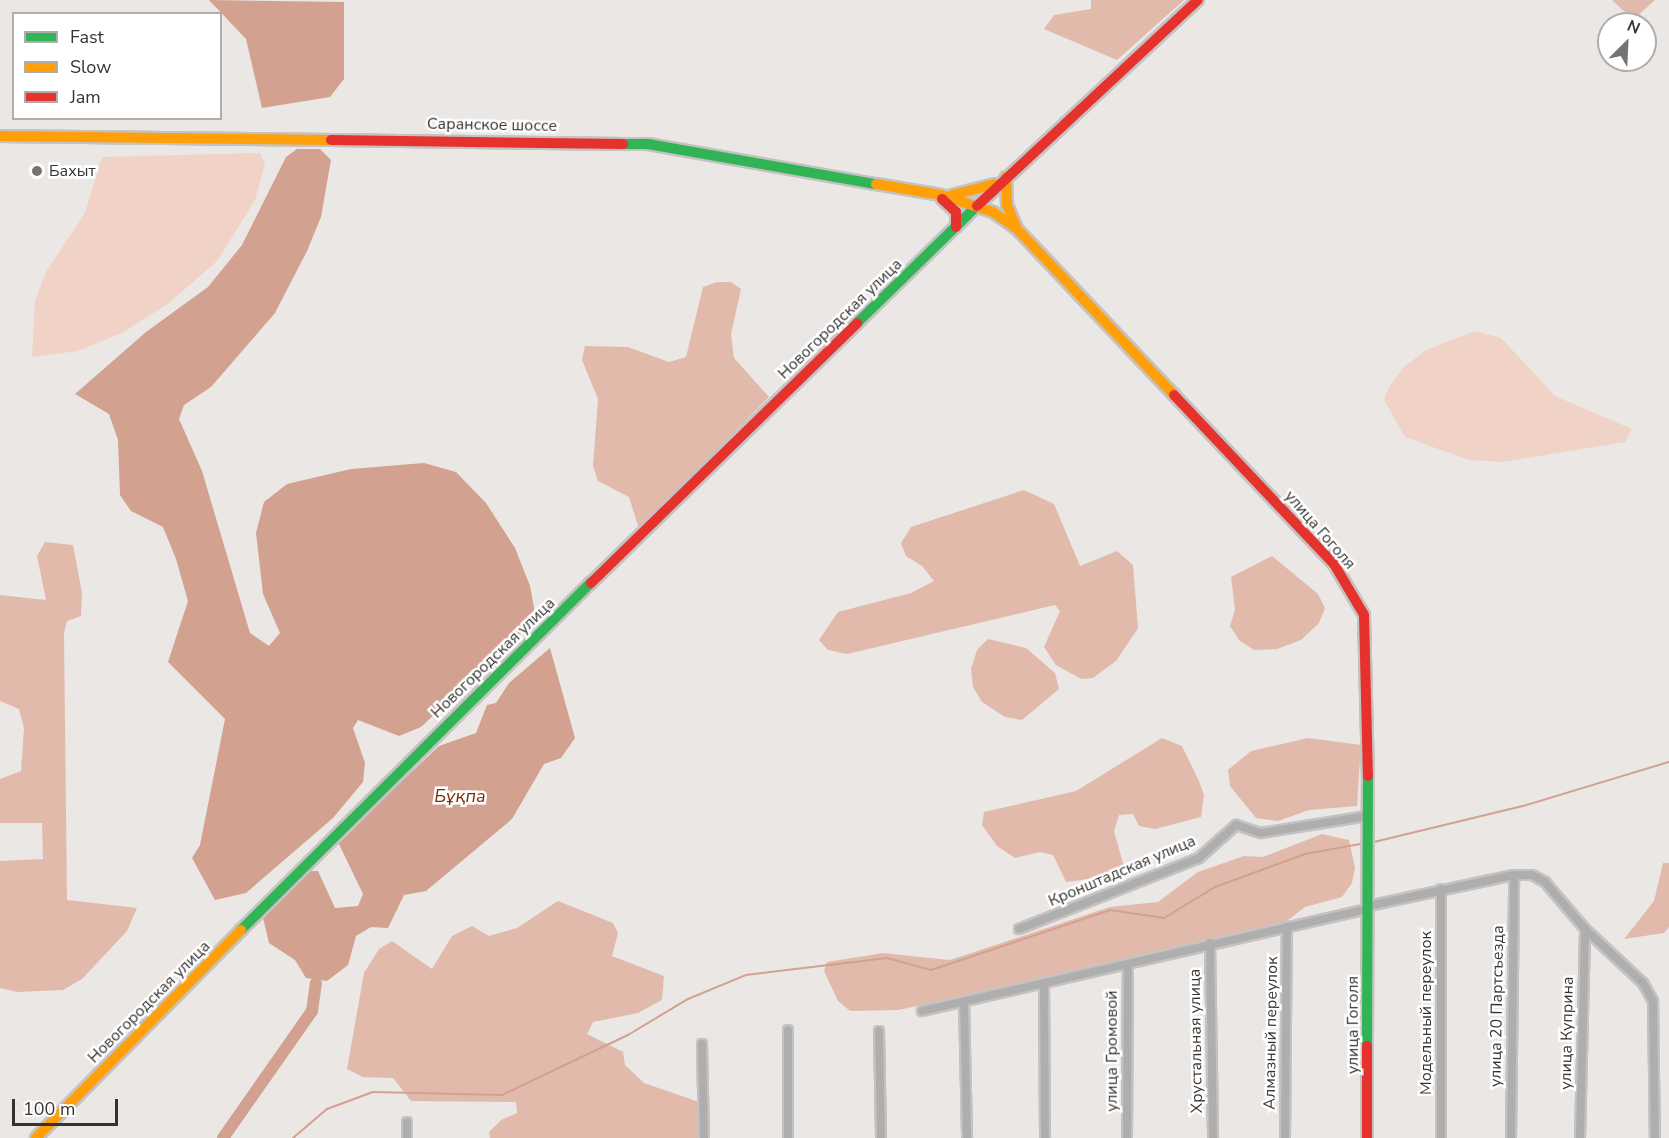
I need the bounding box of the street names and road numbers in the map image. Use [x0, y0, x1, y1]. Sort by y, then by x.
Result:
street label: Саранское шоссе [427, 114, 557, 136]
street label: Новогородская улица [774, 255, 906, 383]
street label: улица Гоголя [1281, 487, 1359, 573]
street label: Новогородская улица [427, 594, 559, 722]
street label: Кронштадская улица [1045, 831, 1199, 911]
street label: улица 20 Партсъезда [1486, 925, 1508, 1087]
street label: Модельный переулок [1416, 931, 1436, 1095]
street label: Новогородская улица [84, 937, 214, 1067]
street label: Алмазный переулок [1260, 956, 1282, 1110]
street label: Хрустальная улица [1185, 969, 1207, 1113]
street label: улица Гоголя [1343, 976, 1363, 1074]
street label: улица Куприна [1556, 976, 1578, 1090]
street label: улица Громовой [1102, 990, 1122, 1112]

